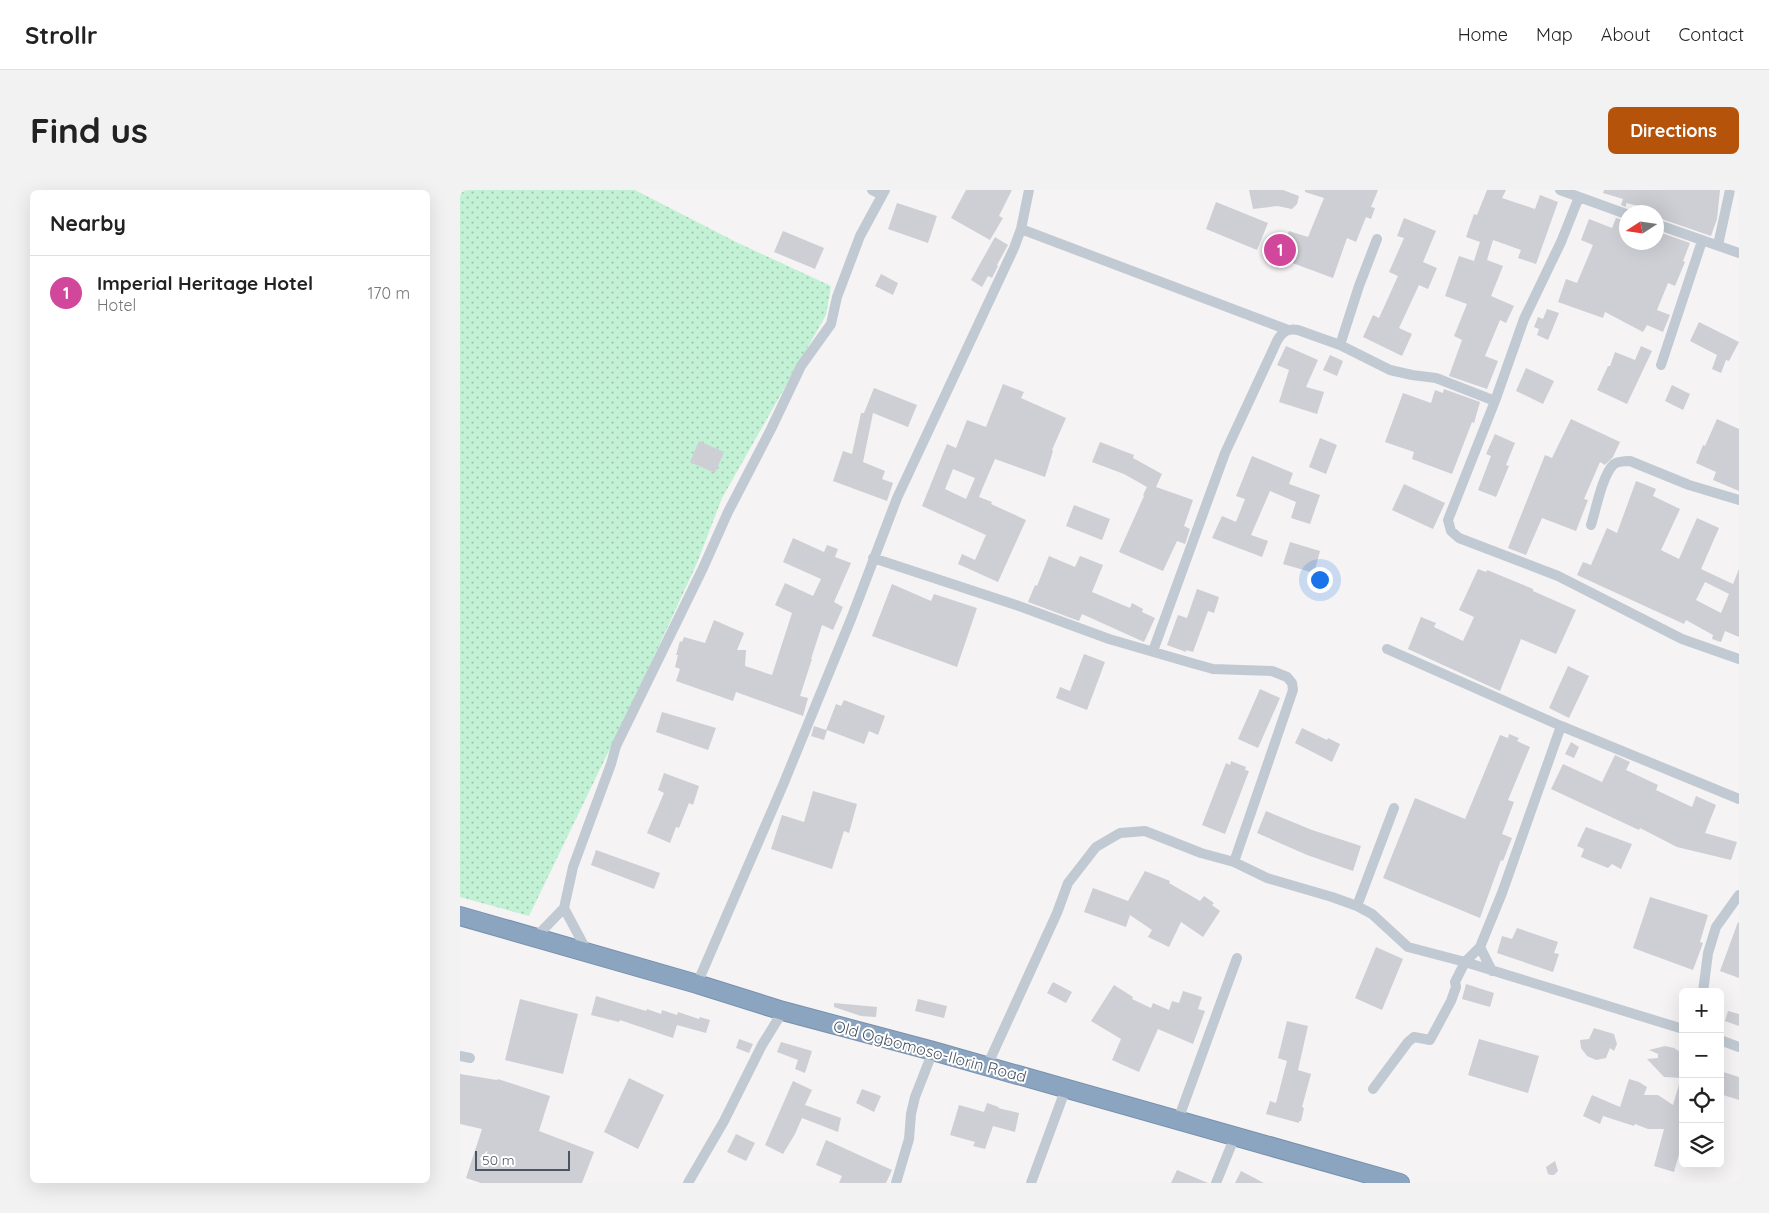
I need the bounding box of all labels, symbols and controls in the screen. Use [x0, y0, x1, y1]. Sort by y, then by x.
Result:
text: Strollr [25, 20, 97, 50]
text: Home [1458, 23, 1508, 46]
text: Map [1536, 23, 1573, 46]
text: About [1601, 23, 1651, 46]
text: Contact [1679, 23, 1744, 46]
button: Directions [1608, 107, 1739, 154]
text: Find us [30, 108, 148, 152]
north arrow [1619, 205, 1664, 250]
text: Nearby [50, 210, 126, 236]
pin: 1 [1264, 231, 1296, 269]
text: Imperial Heritage Hotel [97, 271, 313, 295]
text: 1 [63, 283, 69, 303]
text: 170 m [367, 283, 410, 303]
text: Hotel [97, 295, 136, 315]
your location [1307, 567, 1333, 593]
map controls [1679, 988, 1724, 1168]
button: + [1679, 988, 1724, 1033]
street label: Old Ogbomoso-Ilorin Road [831, 1016, 1029, 1086]
button: − [1679, 1033, 1724, 1078]
button: locate [1679, 1078, 1724, 1123]
button: layers [1679, 1123, 1724, 1168]
scale bar [475, 1148, 570, 1171]
text: 50 m [482, 1151, 515, 1169]

